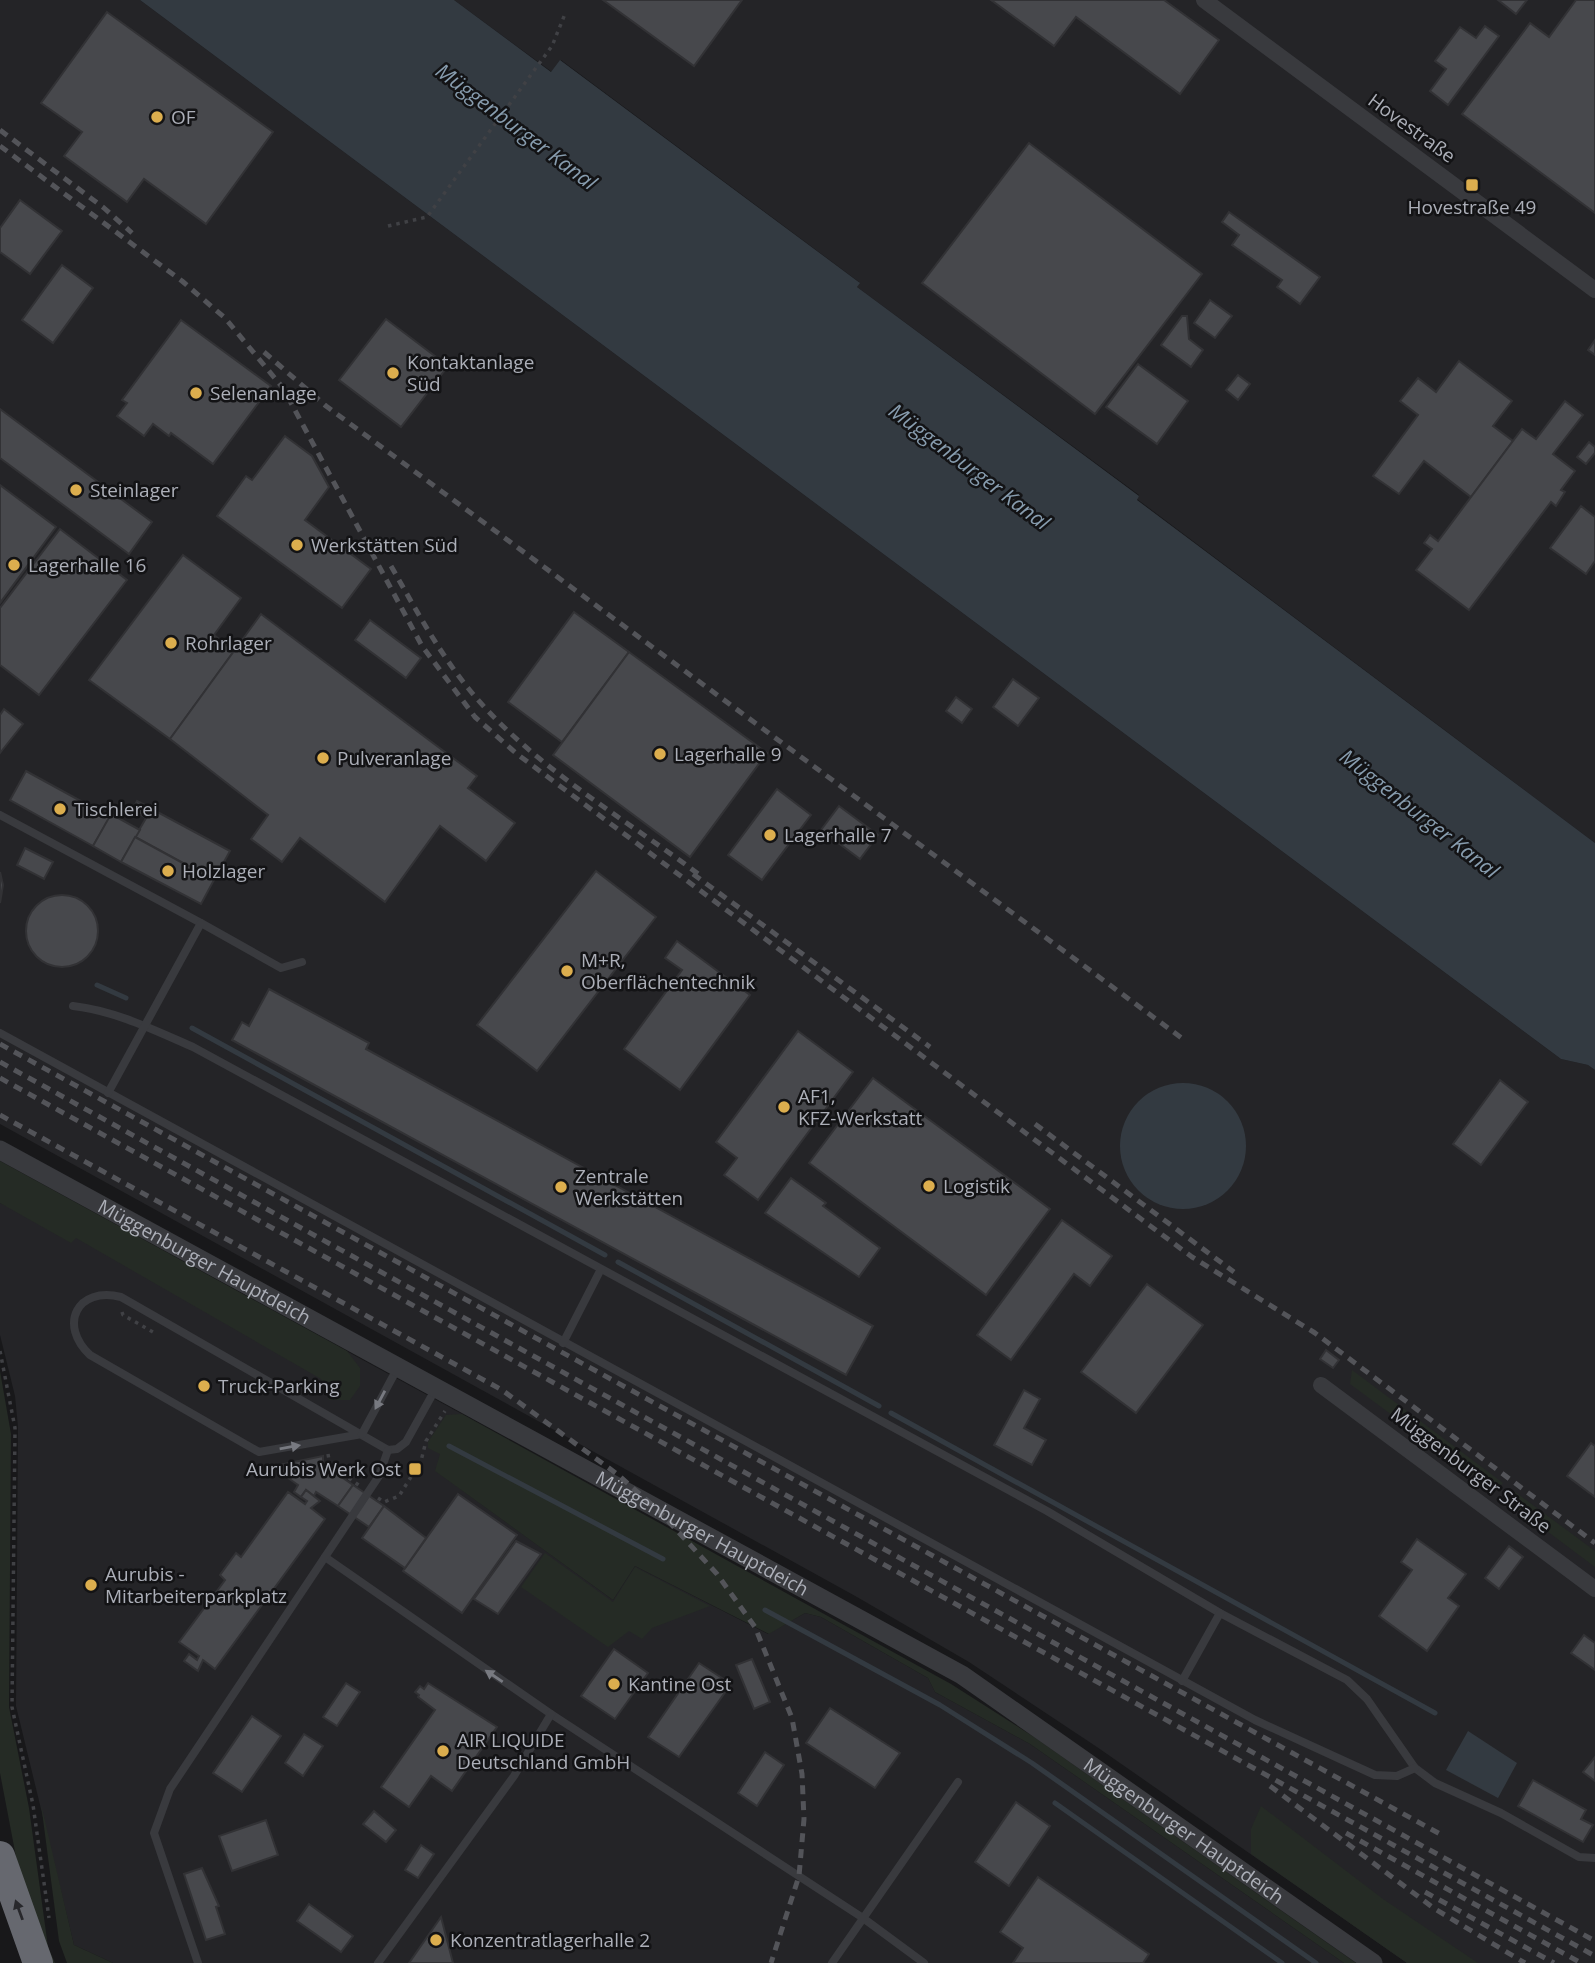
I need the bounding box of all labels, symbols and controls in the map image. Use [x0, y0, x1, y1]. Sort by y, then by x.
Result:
water label: Müggenburger Kanal [430, 56, 603, 196]
street label: Hovestraße [1363, 87, 1461, 169]
place label: OF [171, 104, 196, 130]
marker: OF [149, 109, 165, 125]
marker: Hovestraße 49 [1464, 177, 1480, 193]
place label: Hovestraße 49 [1408, 194, 1536, 220]
place label: Kontaktanlage Süd [407, 349, 534, 397]
marker: Kontaktanlage Süd [385, 365, 401, 381]
place label: Selenanlage [210, 380, 317, 406]
marker: Selenanlage [188, 385, 204, 401]
water label: Müggenburger Kanal [883, 396, 1056, 536]
place label: Steinlager [90, 477, 179, 503]
marker: Steinlager [68, 482, 84, 498]
place label: Werkstätten Süd [311, 532, 458, 558]
marker: Werkstätten Süd [289, 537, 305, 553]
place label: Lagerhalle 16 [28, 552, 146, 578]
marker: Lagerhalle 16 [6, 557, 22, 573]
place label: Rohrlager [185, 630, 272, 656]
marker: Rohrlager [163, 635, 179, 651]
place label: Lagerhalle 9 [674, 741, 782, 767]
water label: Müggenburger Kanal [1334, 742, 1505, 885]
place label: Pulveranlage [337, 745, 451, 771]
marker: Lagerhalle 9 [652, 746, 668, 762]
marker: Pulveranlage [315, 750, 331, 766]
place label: Tischlerei [74, 796, 158, 822]
marker: Tischlerei [52, 801, 68, 817]
place label: Lagerhalle 7 [784, 822, 892, 848]
marker: Lagerhalle 7 [762, 827, 778, 843]
place label: Holzlager [182, 858, 265, 884]
marker: Holzlager [160, 863, 176, 879]
place label: M+R, Oberflächentechnik [581, 947, 755, 995]
marker: M+R, Oberflächentechnik [559, 963, 575, 979]
place label: AF1, KFZ-Werkstatt [798, 1083, 923, 1131]
marker: AF1, KFZ-Werkstatt [776, 1099, 792, 1115]
place label: Zentrale Werkstätten [575, 1163, 683, 1211]
place label: Logistik [943, 1173, 1010, 1199]
marker: Logistik [921, 1178, 937, 1194]
marker: Zentrale Werkstätten [553, 1179, 569, 1195]
street label: Müggenburger Hauptdeich [93, 1193, 316, 1330]
place label: Truck-Parking [218, 1373, 340, 1399]
marker: Truck-Parking [196, 1378, 212, 1394]
one-way arrow [374, 1391, 386, 1411]
street label: Müggenburger Straße [1386, 1401, 1556, 1539]
one-way arrow [279, 1441, 301, 1452]
place label: Aurubis Werk Ost [246, 1456, 401, 1482]
marker: Aurubis Werk Ost [407, 1461, 423, 1477]
street label: Müggenburger Hauptdeich [591, 1465, 813, 1602]
place label: Aurubis - Mitarbeiterparkplatz [105, 1561, 287, 1609]
marker: Aurubis - Mitarbeiterparkplatz [83, 1577, 99, 1593]
one-way arrow [485, 1669, 503, 1683]
place label: Kantine Ost [628, 1671, 732, 1697]
marker: Kantine Ost [606, 1676, 622, 1692]
place label: AIR LIQUIDE Deutschland GmbH [457, 1727, 630, 1775]
marker: AIR LIQUIDE Deutschland GmbH [435, 1743, 451, 1759]
street label: Müggenburger Hauptdeich [1079, 1751, 1289, 1910]
one-way arrow [13, 1899, 24, 1920]
place label: Konzentratlagerhalle 2 [450, 1927, 650, 1953]
marker: Konzentratlagerhalle 2 [428, 1932, 444, 1948]

